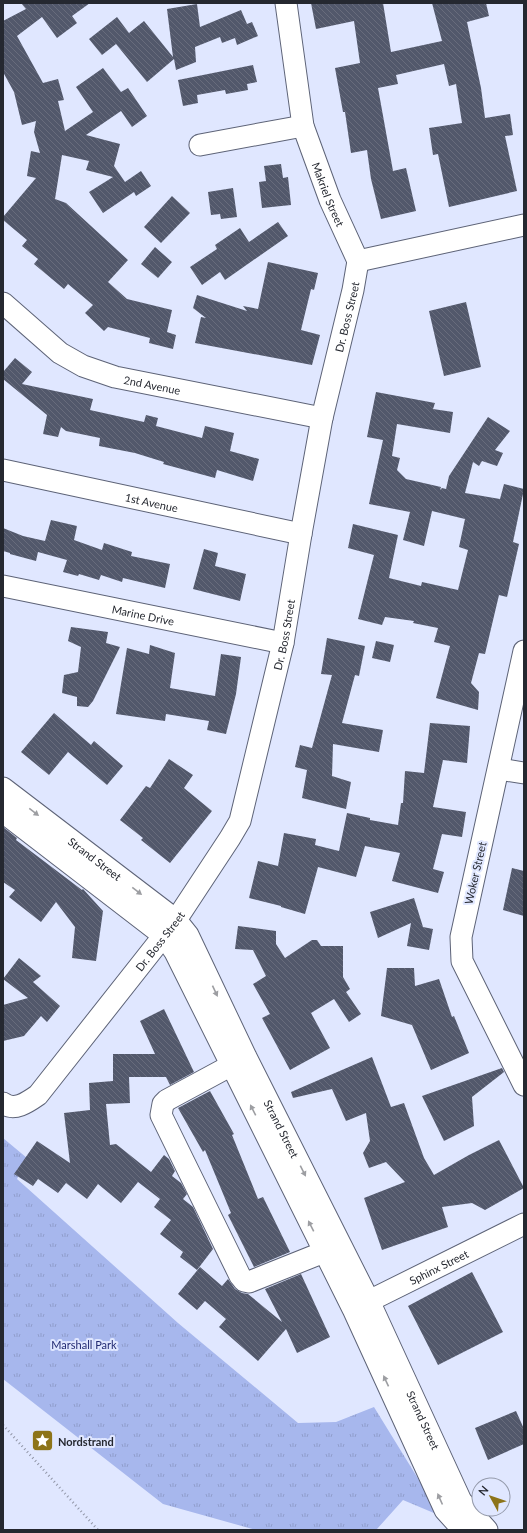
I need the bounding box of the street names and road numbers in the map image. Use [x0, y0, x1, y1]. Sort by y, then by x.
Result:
street label: Makriel Street [310, 160, 348, 228]
street label: Dr. Boss Street [332, 281, 361, 353]
street label: 2nd Avenue [123, 372, 182, 396]
street label: 1st Avenue [124, 490, 180, 514]
street label: Dr. Boss Street [270, 598, 297, 671]
street label: Marine Drive [111, 602, 176, 627]
street label: Strand Street [66, 834, 124, 883]
street label: Woker Street [462, 840, 489, 905]
street label: Dr. Boss Street [132, 909, 187, 973]
street label: Strand Street [262, 1097, 302, 1160]
street label: Sphinx Street [407, 1246, 470, 1287]
street label: Strand Street [405, 1388, 443, 1451]

